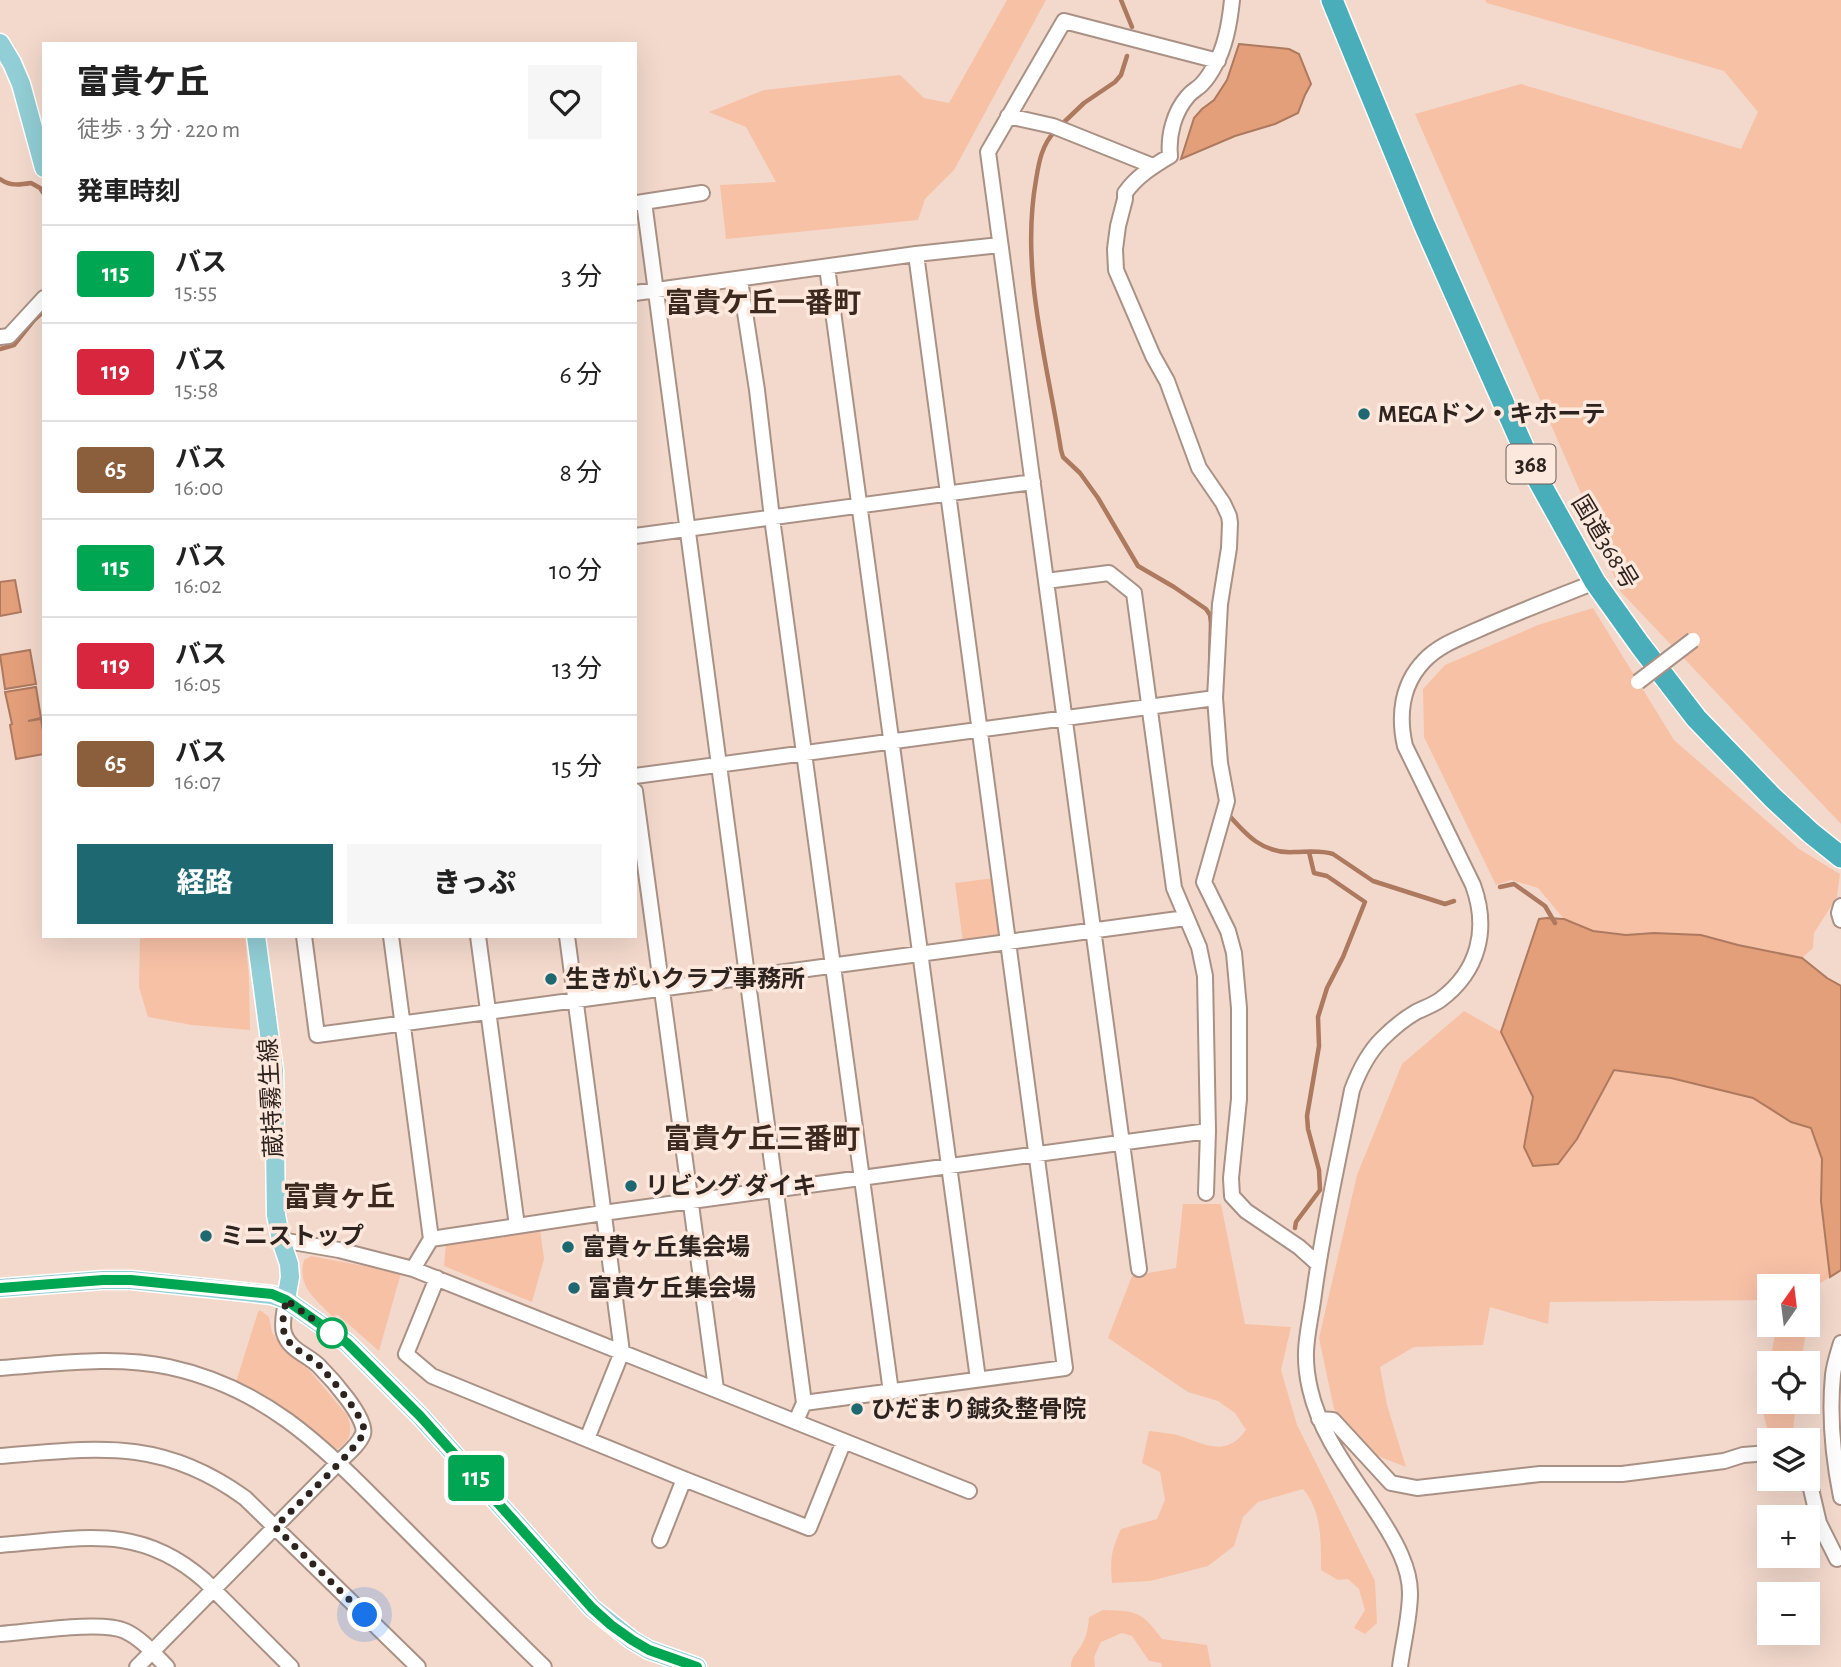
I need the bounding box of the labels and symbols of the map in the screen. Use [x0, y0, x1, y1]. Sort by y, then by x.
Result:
district label: 富貴ケ丘一番町 [665, 288, 861, 318]
place label: MEGAドン・キホーテ [1378, 402, 1606, 427]
marker: MEGAドン・キホーテ [1356, 406, 1372, 422]
road number: 368 [1506, 445, 1556, 484]
street label: 国道368号 [1567, 490, 1643, 594]
place label: 生きがいクラブ事務所 [565, 966, 805, 992]
marker: 生きがいクラブ事務所 [543, 971, 559, 987]
street label: 蔵持霧生線 [255, 1037, 287, 1159]
district label: 富貴ケ丘三番町 [664, 1124, 860, 1154]
place label: リビング ダイキ [645, 1173, 817, 1199]
marker: リビング ダイキ [623, 1178, 639, 1194]
district label: 富貴ヶ丘 [283, 1182, 395, 1212]
place label: ミニストップ [220, 1223, 364, 1249]
marker: ミニストップ [198, 1228, 214, 1244]
place label: 富貴ヶ丘集会場 [582, 1234, 750, 1260]
marker: 富貴ヶ丘集会場 [560, 1239, 576, 1255]
north arrow [1757, 1274, 1820, 1337]
place label: 富貴ケ丘集会場 [588, 1275, 756, 1301]
marker: 富貴ケ丘集会場 [566, 1280, 582, 1296]
unlabelled marker [317, 1318, 347, 1348]
place label: ひだまり鍼灸整骨院 [871, 1396, 1087, 1422]
marker: ひだまり鍼灸整骨院 [849, 1401, 865, 1417]
line badge: 115 [436, 1455, 516, 1501]
your location [347, 1597, 382, 1632]

